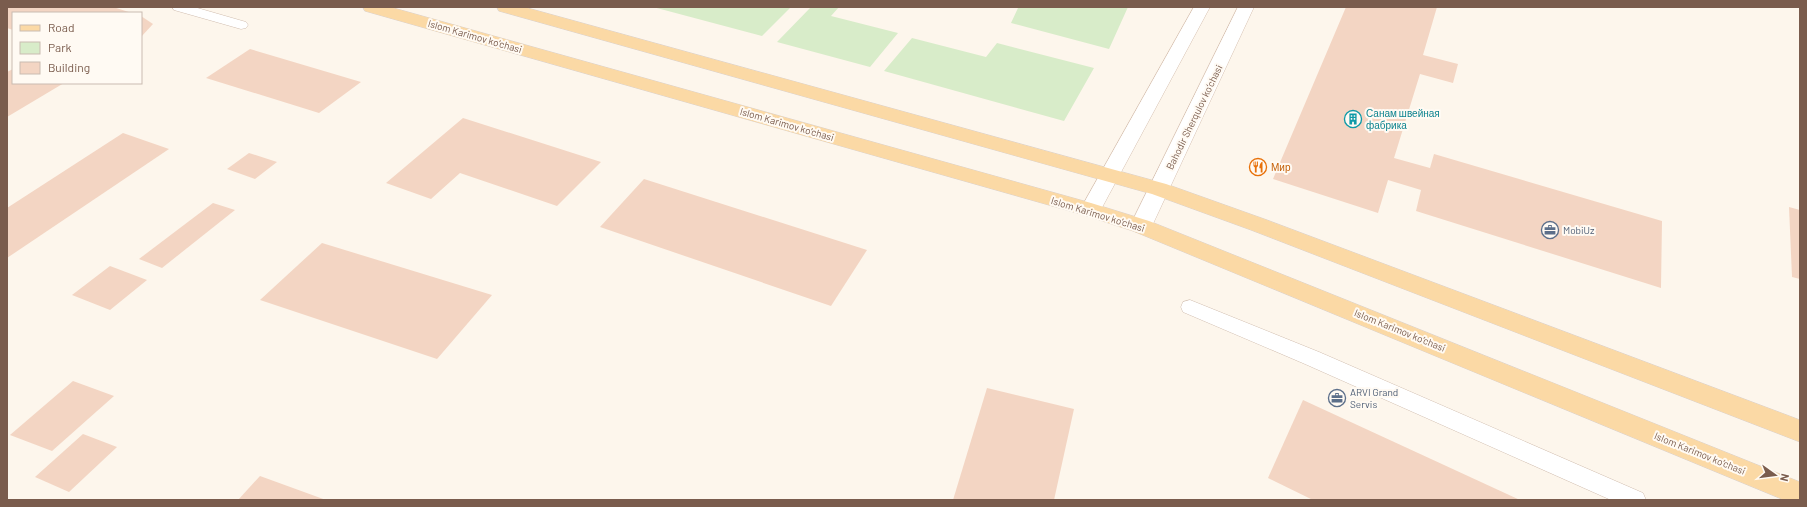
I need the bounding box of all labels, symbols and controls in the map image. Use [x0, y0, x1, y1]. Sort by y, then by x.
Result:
legend [12, 12, 142, 84]
street label: Islom Karimov ko‘chasi [427, 17, 523, 55]
text: Road [48, 20, 75, 34]
text: Park [48, 40, 72, 54]
text: Building [48, 60, 90, 74]
street label: Bahodir Sherqulov ko‘chasi [1163, 63, 1225, 171]
street label: Islom Karimov ko‘chasi [739, 105, 835, 143]
place label: Санам швейная фабрика [1366, 107, 1440, 131]
building icon: Санам швейная фабрика [1343, 109, 1363, 129]
restaurant icon: Мир [1248, 157, 1268, 177]
place label: Мир [1271, 161, 1291, 173]
street label: Islom Karimov ko‘chasi [1050, 194, 1146, 234]
office icon: MobiUz [1540, 220, 1560, 240]
place label: MobiUz [1563, 224, 1595, 236]
street label: Islom Karimov ko‘chasi [1353, 306, 1447, 354]
place label: ARVI Grand Servis [1350, 386, 1398, 410]
office icon: ARVI Grand Servis [1327, 388, 1347, 408]
street label: Islom Karimov ko‘chasi [1653, 429, 1747, 477]
north arrow [1755, 455, 1795, 495]
text: N [1778, 472, 1792, 483]

